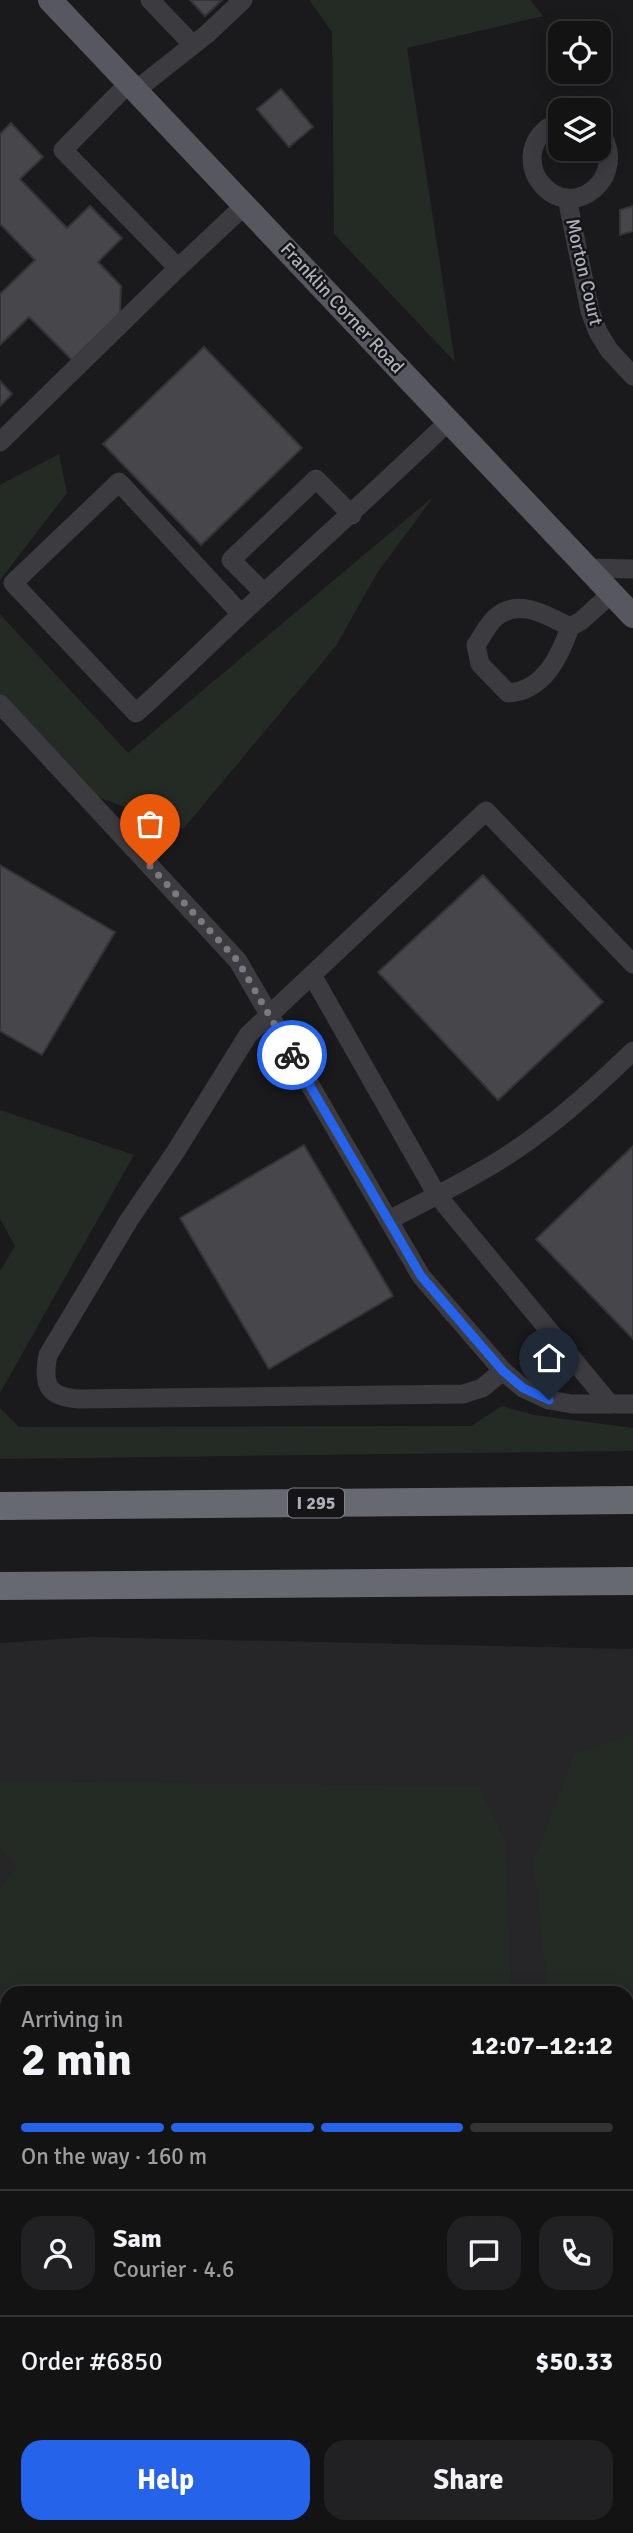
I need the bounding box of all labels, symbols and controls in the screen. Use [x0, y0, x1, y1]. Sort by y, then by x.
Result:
map controls [548, 21, 611, 161]
button: locate [548, 21, 611, 84]
button: layers [548, 98, 611, 161]
street label: Morton Court [560, 216, 608, 328]
street label: Franklin Corner Road [275, 237, 409, 379]
pin [120, 794, 180, 866]
icon: bag [131, 805, 169, 843]
courier [257, 1020, 327, 1090]
icon: bike [273, 1036, 311, 1074]
pin [519, 1328, 579, 1400]
icon: home [530, 1339, 568, 1377]
road number: I 295 [288, 1488, 344, 1518]
text: Arriving in [21, 2005, 123, 2034]
text: 12:07–12:12 [471, 2030, 613, 2062]
text: 2 min [21, 2032, 132, 2088]
text: On the way · 160 m [21, 2142, 207, 2171]
button: person [21, 2216, 95, 2290]
button: chat [447, 2216, 521, 2290]
button: phone [539, 2216, 613, 2290]
text: Sam [113, 2223, 162, 2255]
text: Courier · 4.6 [113, 2255, 234, 2284]
text: Order #6850 [21, 2346, 162, 2378]
text: $50.33 [535, 2346, 613, 2378]
button: Help [21, 2440, 310, 2520]
button: Share [324, 2440, 613, 2520]

